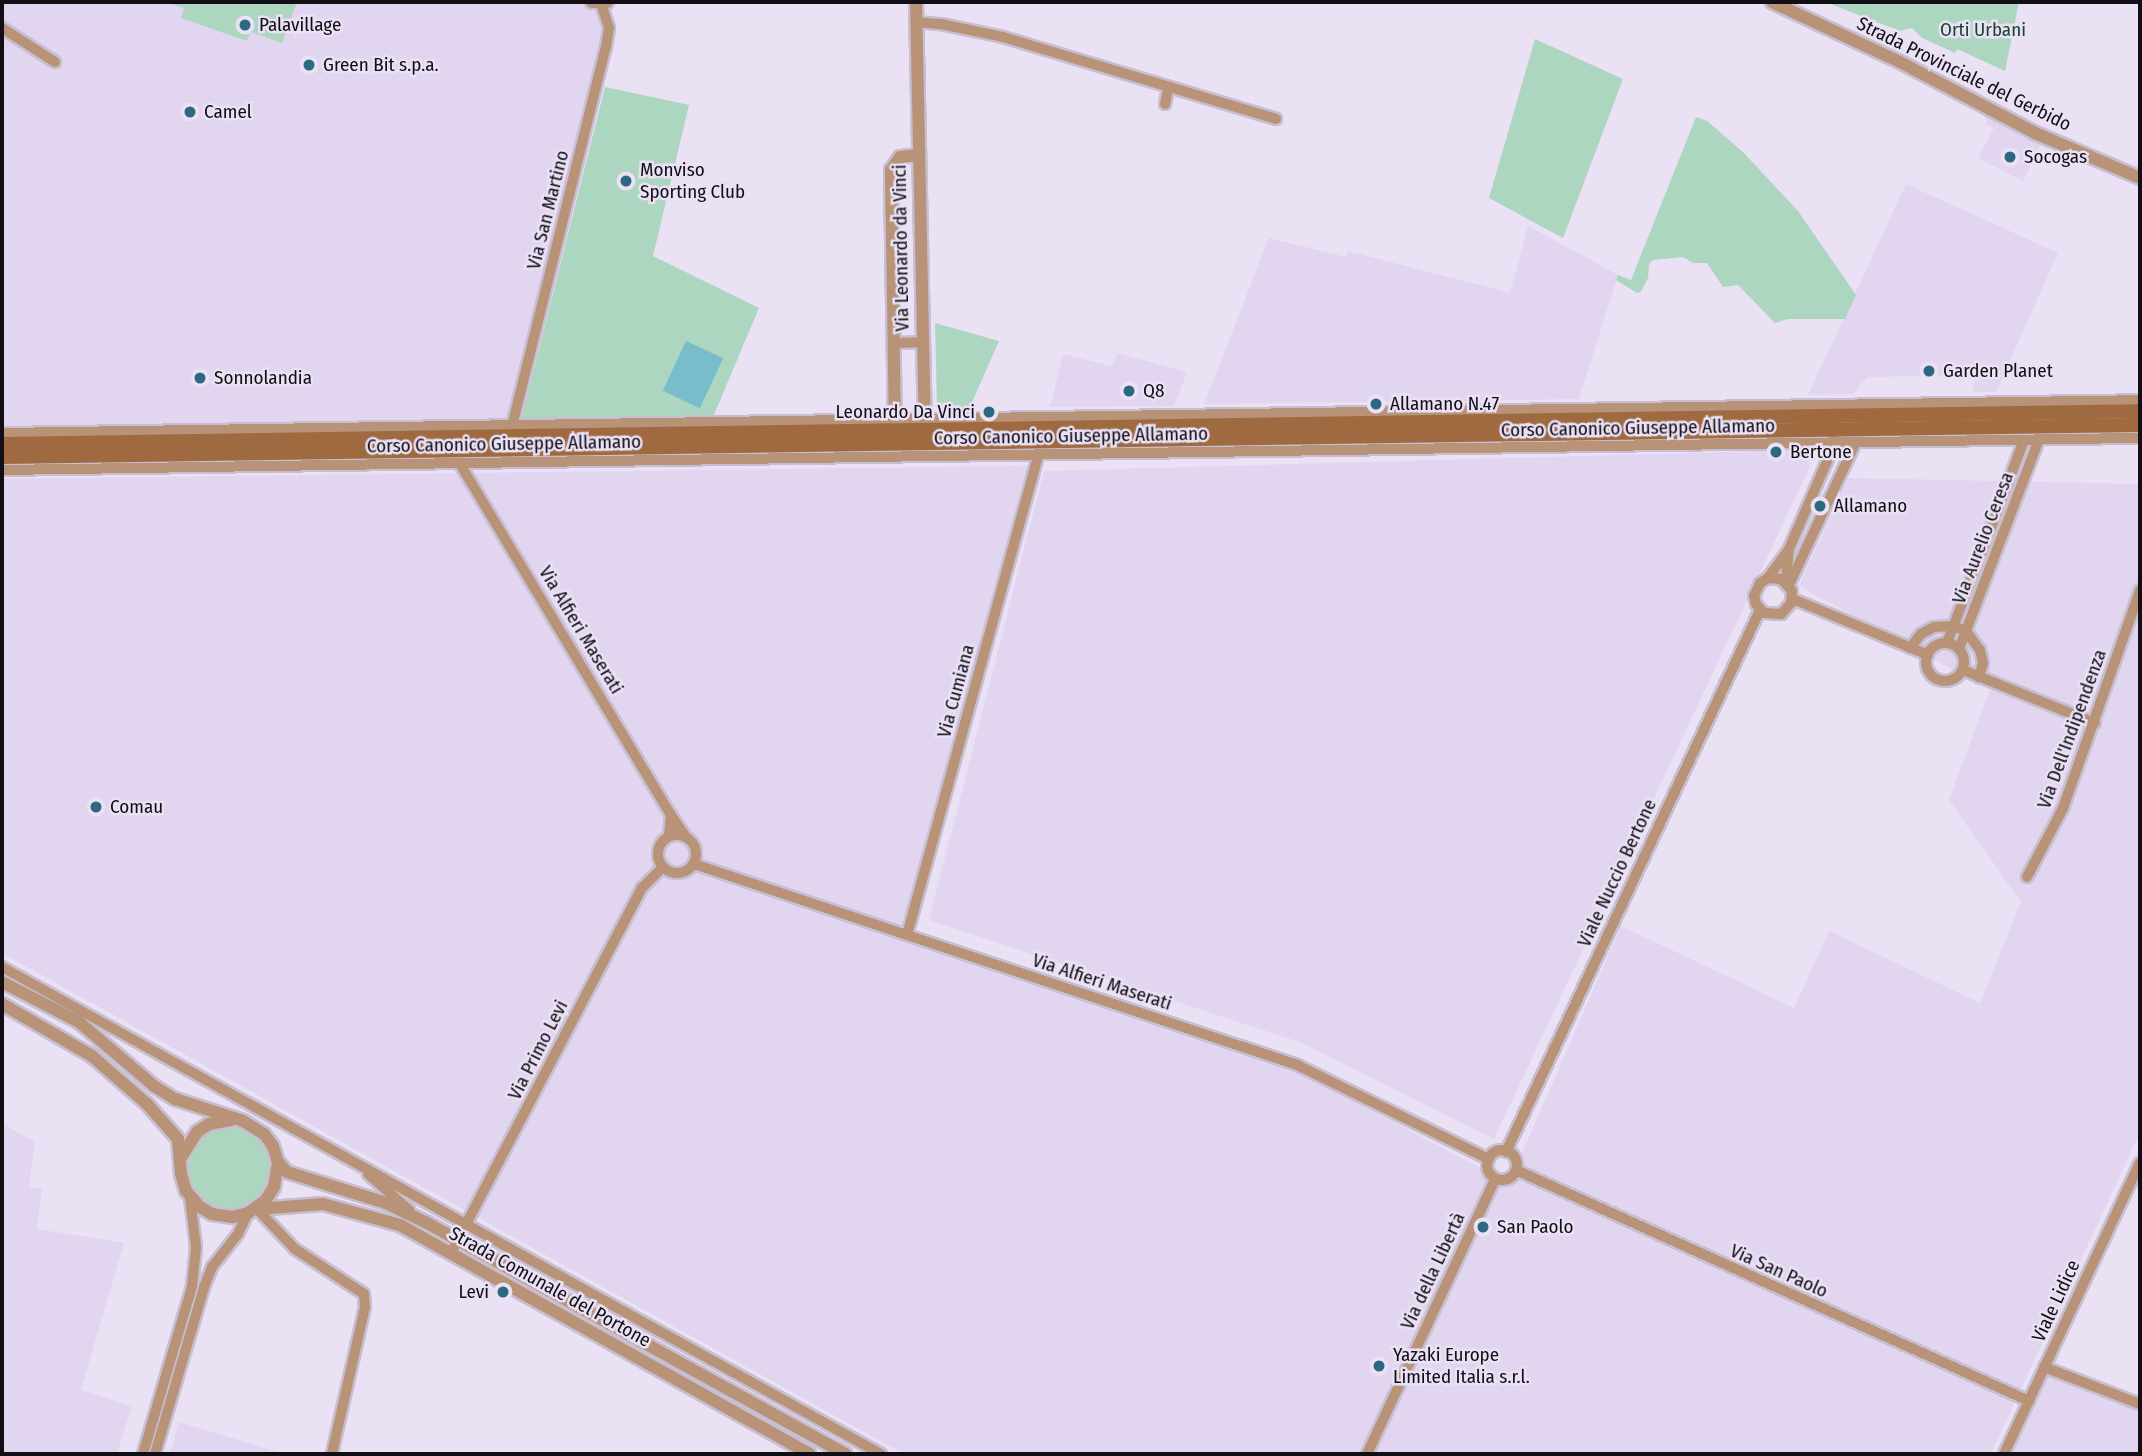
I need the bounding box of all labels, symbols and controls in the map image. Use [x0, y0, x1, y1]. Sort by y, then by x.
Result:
street label: Strada Provinciale del Gerbido [1853, 12, 2075, 136]
place label: Palavillage [259, 14, 341, 36]
marker: Palavillage [237, 17, 253, 33]
park label: Orti Urbani [1940, 19, 2026, 41]
place label: Green Bit s.p.a. [323, 54, 439, 76]
marker: Green Bit s.p.a. [301, 57, 317, 73]
place label: Camel [204, 101, 252, 123]
marker: Camel [182, 104, 198, 120]
place label: Socogas [2024, 146, 2087, 168]
street label: Via San Martino [522, 148, 574, 272]
marker: Socogas [2002, 149, 2018, 165]
place label: Monviso Sporting Club [640, 159, 745, 203]
street label: Via Leonardo da Vinci [888, 164, 914, 332]
marker: Monviso Sporting Club [618, 173, 634, 189]
place label: Garden Planet [1943, 360, 2053, 382]
marker: Garden Planet [1921, 363, 1937, 379]
place label: Sonnolandia [214, 367, 312, 389]
marker: Sonnolandia [192, 370, 208, 386]
place label: Q8 [1143, 380, 1164, 402]
marker: Q8 [1121, 383, 1137, 399]
place label: Allamano N.47 [1390, 393, 1499, 415]
marker: Allamano N.47 [1368, 396, 1384, 412]
place label: Leonardo Da Vinci [836, 401, 975, 423]
marker: Leonardo Da Vinci [981, 404, 997, 420]
street label: Corso Canonico Giuseppe Allamano [1501, 414, 1775, 442]
street label: Corso Canonico Giuseppe Allamano [934, 422, 1208, 450]
street label: Corso Canonico Giuseppe Allamano [367, 430, 641, 458]
place label: Bertone [1790, 441, 1852, 463]
marker: Bertone [1768, 444, 1784, 460]
street label: Via Aurelio Ceresa [1947, 469, 2019, 607]
place label: Allamano [1834, 495, 1907, 517]
marker: Allamano [1812, 498, 1828, 514]
street label: Via Alfieri Maserati [534, 562, 628, 698]
street label: Via Cumiana [933, 642, 979, 740]
street label: Via Dell'Indipendenza [2033, 646, 2111, 812]
street label: Viale Nuccio Bertone [1573, 795, 1661, 951]
place label: Comau [110, 796, 163, 818]
marker: Comau [88, 799, 104, 815]
street label: Via Alfieri Maserati [1030, 949, 1174, 1015]
street label: Via Primo Levi [503, 996, 573, 1104]
street label: Via della Libertà [1396, 1209, 1470, 1333]
place label: San Paolo [1497, 1216, 1573, 1238]
marker: San Paolo [1475, 1219, 1491, 1235]
street label: Strada Comunale del Portone [445, 1222, 655, 1352]
street label: Via San Paolo [1727, 1239, 1831, 1303]
street label: Viale Lidice [2027, 1256, 2085, 1346]
place label: Levi [458, 1281, 489, 1303]
marker: Levi [495, 1284, 511, 1300]
place label: Yazaki Europe Limited Italia s.r.l. [1393, 1344, 1530, 1388]
marker: Yazaki Europe Limited Italia s.r.l. [1371, 1358, 1387, 1374]

